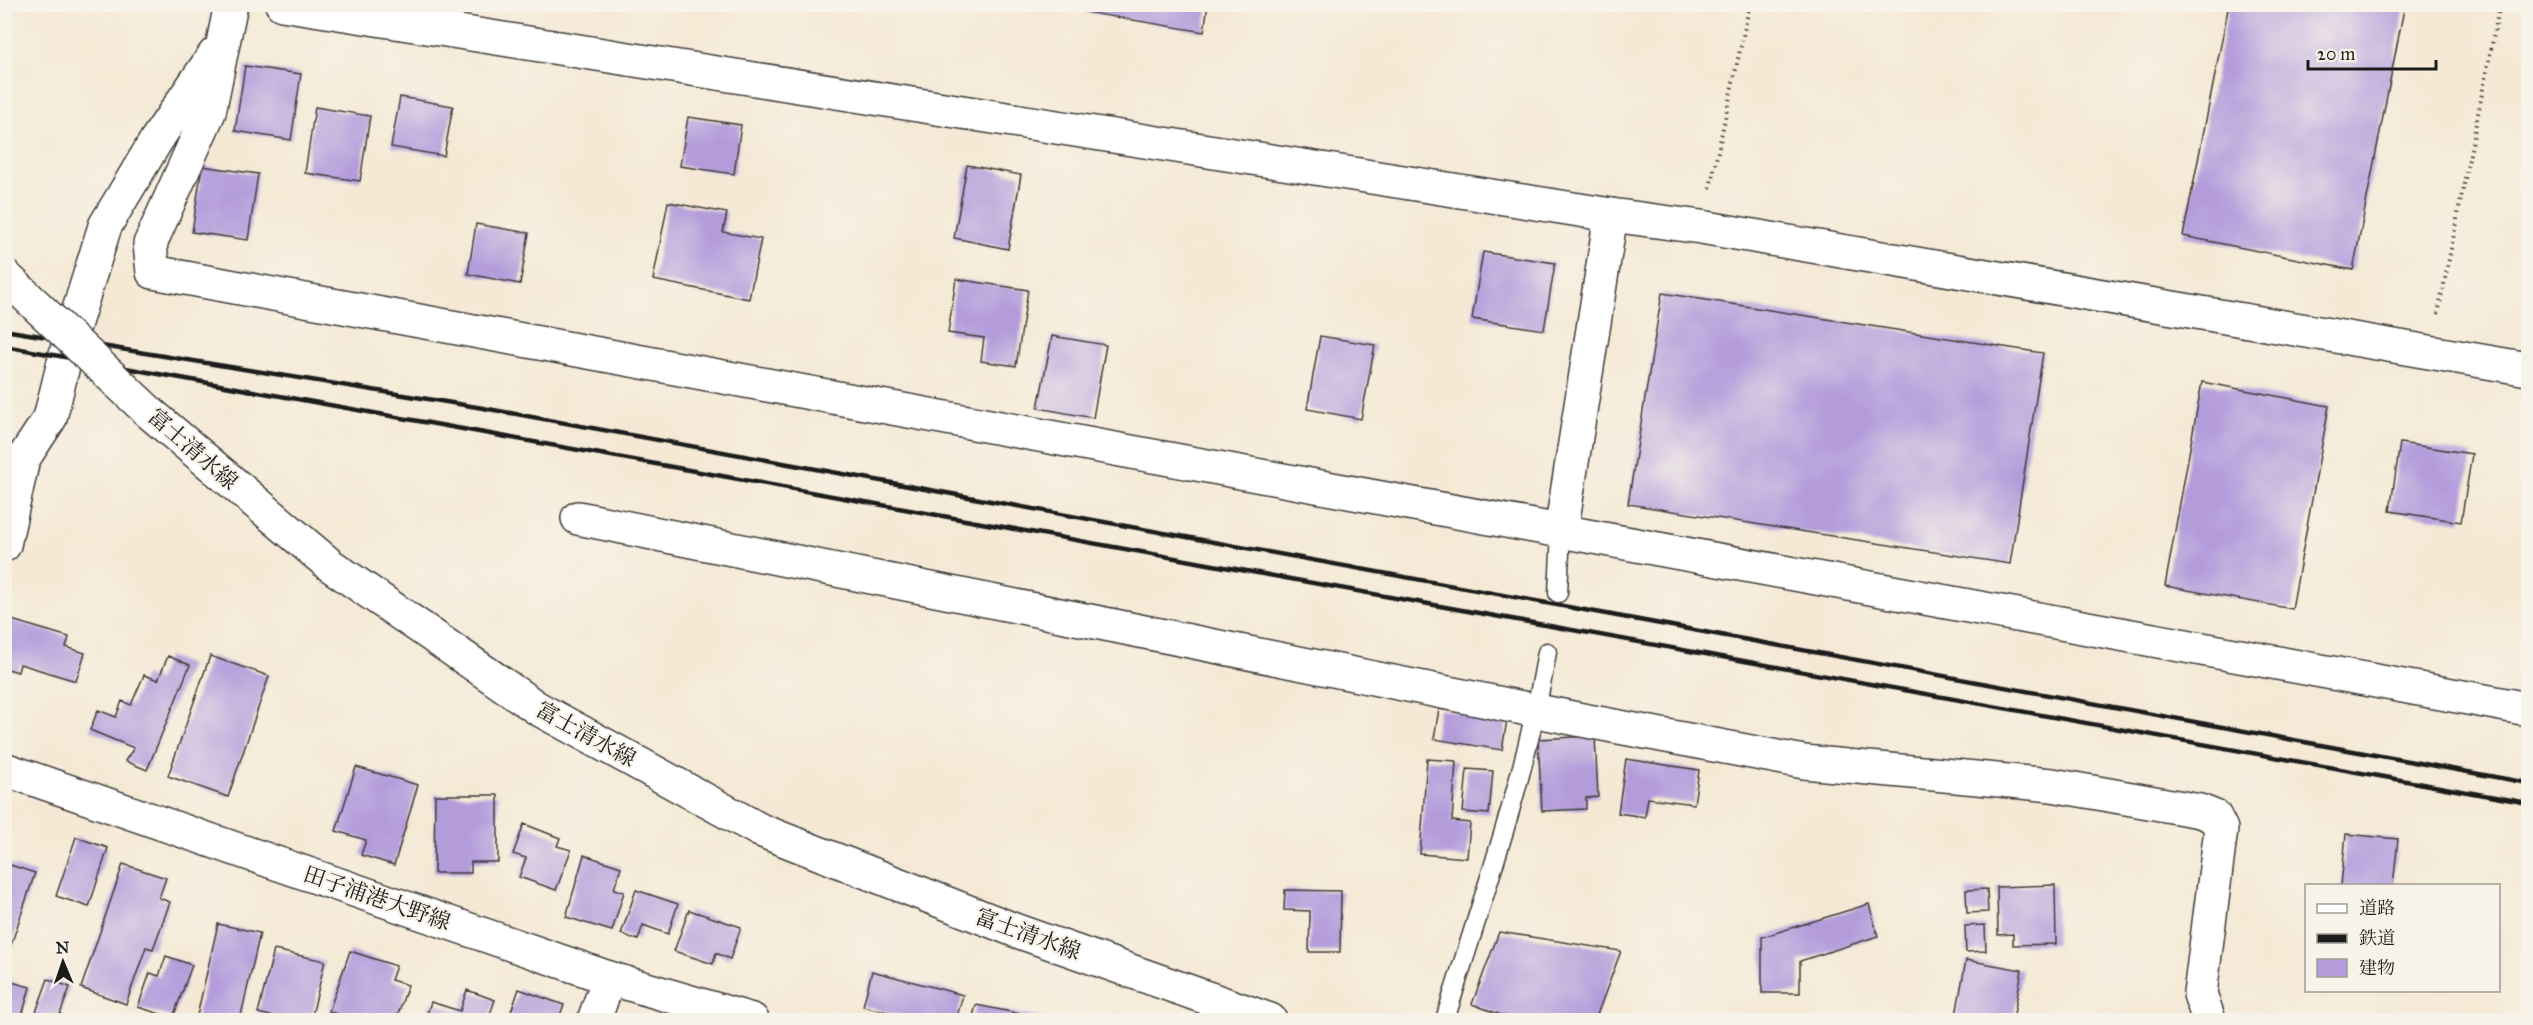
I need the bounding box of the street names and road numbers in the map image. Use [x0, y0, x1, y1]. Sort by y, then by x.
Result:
street label: 富士清水線 [143, 403, 243, 495]
street label: 富士清水線 [531, 696, 641, 772]
street label: 田子浦港大野線 [300, 860, 454, 936]
street label: 富士清水線 [972, 903, 1084, 965]

